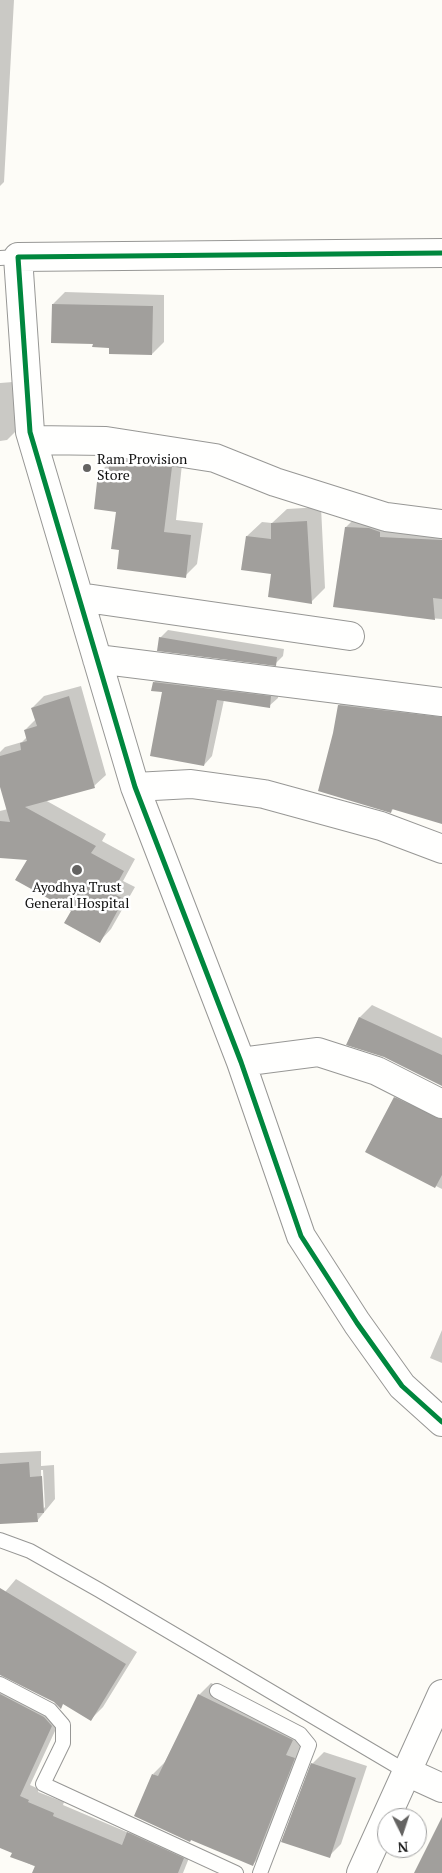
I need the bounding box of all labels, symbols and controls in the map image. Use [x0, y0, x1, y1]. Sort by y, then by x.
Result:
place label: Ram Provision Store [97, 452, 187, 484]
marker: Ram Provision Store [81, 462, 93, 474]
marker: Ayodhya Trust General Hospital [70, 863, 84, 877]
place label: Ayodhya Trust General Hospital [25, 880, 129, 912]
north arrow [377, 1808, 427, 1858]
text: N [397, 1838, 409, 1857]

